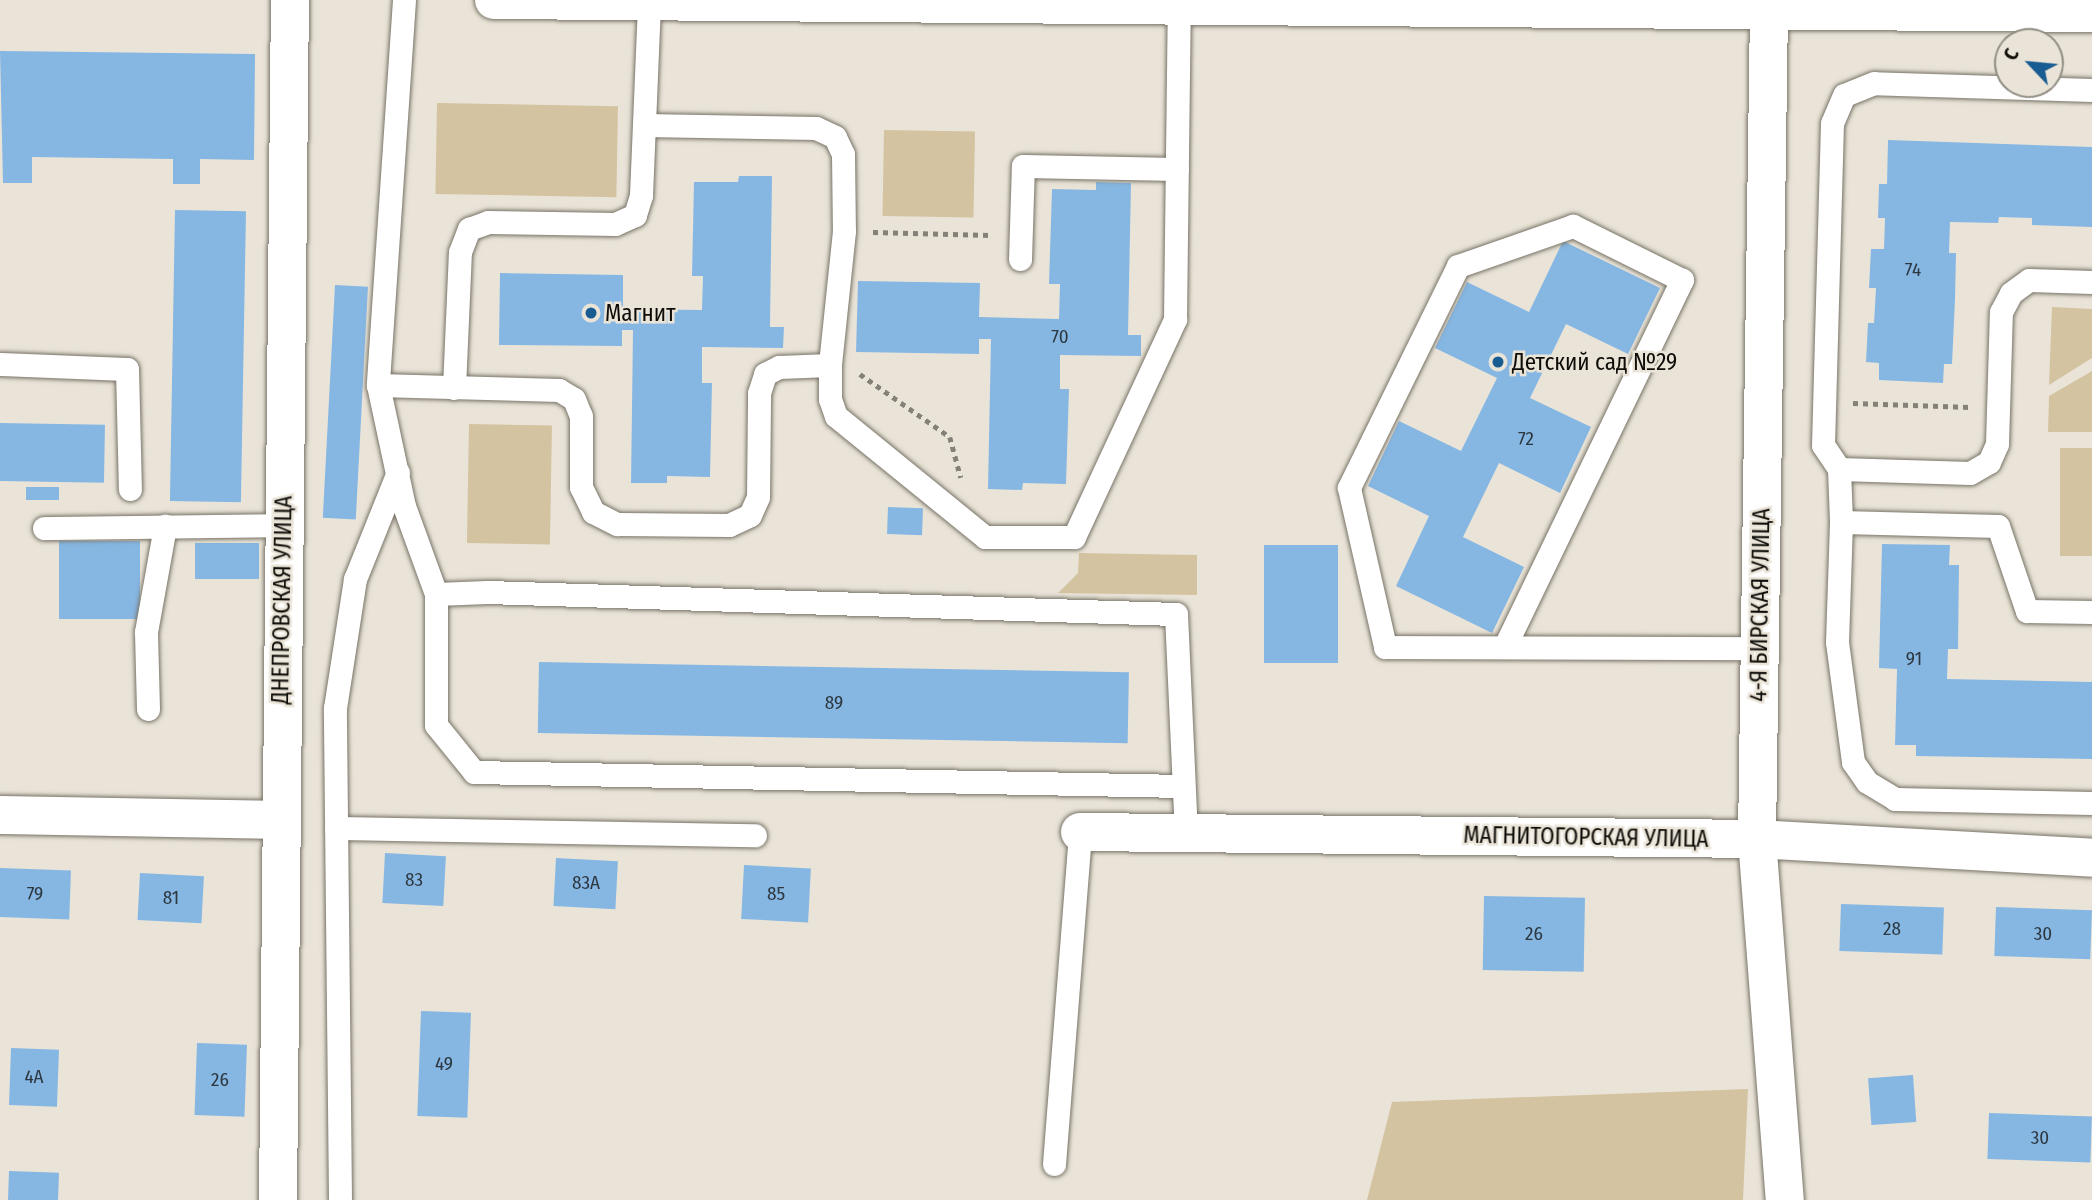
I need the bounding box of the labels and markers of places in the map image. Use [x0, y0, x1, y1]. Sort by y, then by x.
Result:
place label: Магнит [605, 299, 675, 327]
marker: Магнит [583, 305, 599, 321]
place label: Детский сад №29 [1512, 348, 1677, 376]
marker: Детский сад №29 [1490, 354, 1506, 370]

